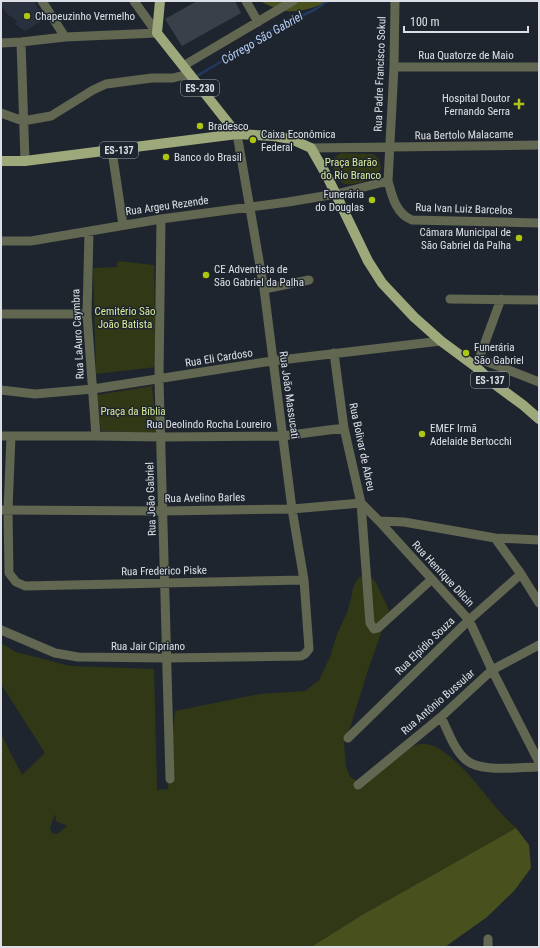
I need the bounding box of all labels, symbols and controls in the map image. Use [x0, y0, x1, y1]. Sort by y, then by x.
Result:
scale bar [404, 8, 528, 34]
water label: Córrego São Gabriel [219, 9, 306, 67]
place label: Chapeuzinho Vermelho [35, 10, 135, 23]
marker: Chapeuzinho Vermelho [22, 11, 32, 21]
text: 100 m [410, 15, 440, 29]
street label: Rua Padre Francisco Sokul [371, 16, 389, 132]
street label: Rua Quatorze de Maio [418, 49, 514, 62]
road number: ES-230 [181, 80, 219, 96]
place label: Hospital Doutor Fernando Serra [442, 92, 511, 118]
marker: Hospital Doutor Fernando Serra [513, 98, 525, 110]
place label: Bradesco [208, 120, 249, 133]
marker: Bradesco [195, 121, 205, 131]
place label: Caixa Econômica Federal [261, 128, 336, 154]
street label: Rua Bertolo Malacarne [415, 128, 513, 142]
marker: Caixa Econômica Federal [248, 135, 258, 145]
road number: ES-137 [100, 142, 138, 158]
place label: Banco do Brasil [174, 151, 242, 164]
marker: Banco do Brasil [161, 152, 171, 162]
park label: Praça Barão do Rio Branco [321, 156, 382, 182]
place label: Funerária do Douglas [315, 188, 364, 214]
street label: Rua Argeu Rezende [125, 194, 209, 218]
marker: Funerária do Douglas [367, 195, 377, 205]
street label: Rua Ivan Luiz Barcelos [415, 201, 513, 217]
place label: Câmara Municipal de São Gabriel da Palha [420, 226, 511, 252]
marker: Câmara Municipal de São Gabriel da Palha [514, 233, 524, 243]
place label: CE Adventista de São Gabriel da Palha [214, 263, 304, 289]
marker: CE Adventista de São Gabriel da Palha [201, 270, 211, 280]
street label: Rua LaAuro Caymbra [69, 288, 87, 380]
park label: Cemitério São João Batista [94, 305, 156, 331]
place label: Funerária São Gabriel [474, 341, 524, 367]
street label: Rua Eli Cardoso [184, 346, 254, 370]
marker: Funerária São Gabriel [461, 348, 471, 358]
street label: Rua João Massucati [276, 350, 302, 440]
road number: ES-137 [471, 372, 509, 388]
street label: Rua Bolivar de Abreu [346, 402, 378, 492]
park label: Praça da Bíblia [101, 405, 165, 418]
street label: Rua Deolindo Rocha Loureiro [146, 418, 272, 431]
place label: EMEF Irmã Adelaide Bertocchi [430, 422, 512, 448]
marker: EMEF Irmã Adelaide Bertocchi [417, 429, 427, 439]
street label: Rua João Gabriel [143, 462, 159, 536]
street label: Rua Avelino Barles [165, 491, 245, 505]
street label: Rua Henrique Dilcin [409, 539, 477, 609]
street label: Rua Frederico Piske [121, 564, 207, 578]
street label: Rua Elpídio Souza [393, 614, 457, 678]
street label: Rua Jair Cipriano [111, 640, 186, 653]
street label: Rua Antônio Bussular [399, 666, 478, 737]

